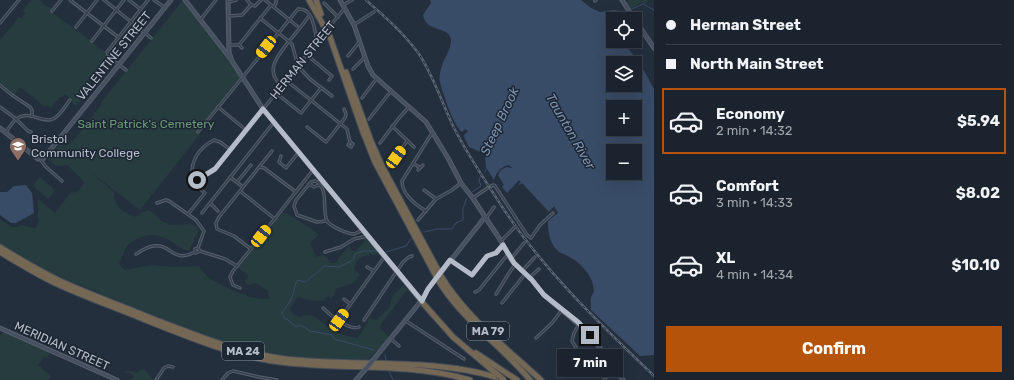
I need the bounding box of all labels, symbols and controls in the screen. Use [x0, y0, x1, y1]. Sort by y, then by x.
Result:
street label: VALENTINE STREET [74, 9, 154, 103]
map controls [606, 12, 642, 180]
button: locate [606, 12, 642, 48]
text: Herman Street [690, 16, 801, 34]
street label: HERMAN STREET [267, 18, 339, 102]
car [254, 34, 278, 60]
text: North Main Street [690, 55, 824, 73]
button: layers [606, 56, 642, 92]
water label: Steep Brook [477, 84, 522, 158]
water label: Taunton River [543, 91, 599, 173]
button: + [606, 100, 642, 136]
icon: car [668, 103, 704, 139]
text: Economy [716, 105, 785, 123]
text: $5.94 [957, 112, 1000, 130]
park label: Saint Patrick's Cemetery [77, 117, 215, 131]
text: 2 min · 14:32 [716, 123, 792, 138]
place label: Bristol Community College [31, 132, 140, 160]
school or university icon: Bristol Community College [8, 136, 28, 161]
car [384, 144, 408, 170]
button: − [606, 144, 642, 180]
route start [188, 171, 206, 189]
icon: car [668, 175, 704, 211]
text: Comfort [716, 177, 779, 195]
text: $8.02 [956, 184, 1000, 202]
text: 3 min · 14:33 [716, 195, 793, 210]
car [249, 223, 273, 249]
icon: car [668, 247, 704, 283]
text: XL [716, 249, 735, 267]
text: $10.10 [951, 256, 1000, 274]
text: 4 min · 14:34 [716, 267, 793, 282]
car [327, 307, 351, 333]
street label: MERIDIAN STREET [12, 319, 112, 373]
road number: MA 79 [467, 322, 509, 340]
route end [581, 326, 599, 344]
button: Confirm [666, 326, 1002, 372]
road number: MA 24 [222, 342, 264, 360]
callout: 7 min [557, 349, 623, 377]
text: 7 min [573, 355, 607, 370]

